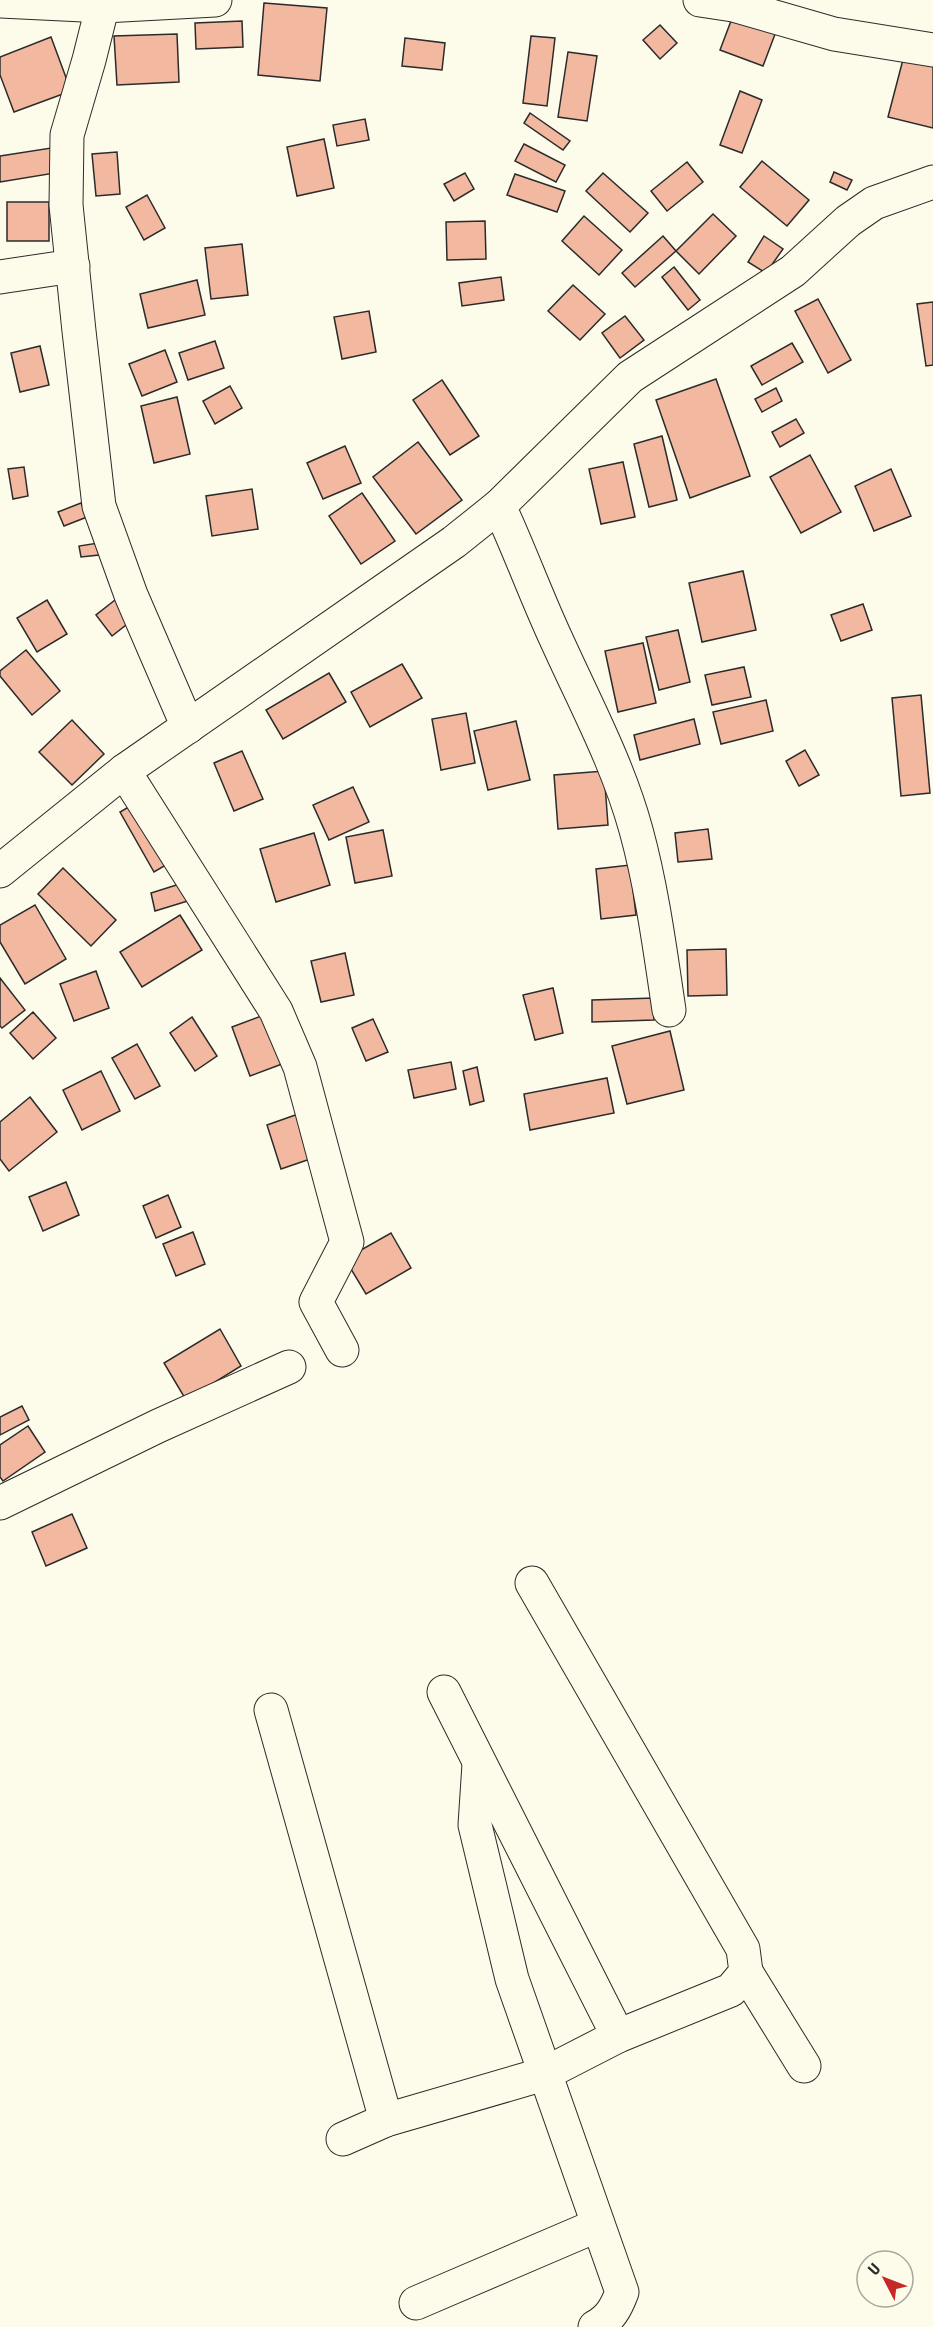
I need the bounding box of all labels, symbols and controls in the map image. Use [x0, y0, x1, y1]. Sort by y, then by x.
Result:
north arrow [855, 2249, 915, 2309]
text: U [864, 2260, 884, 2279]

